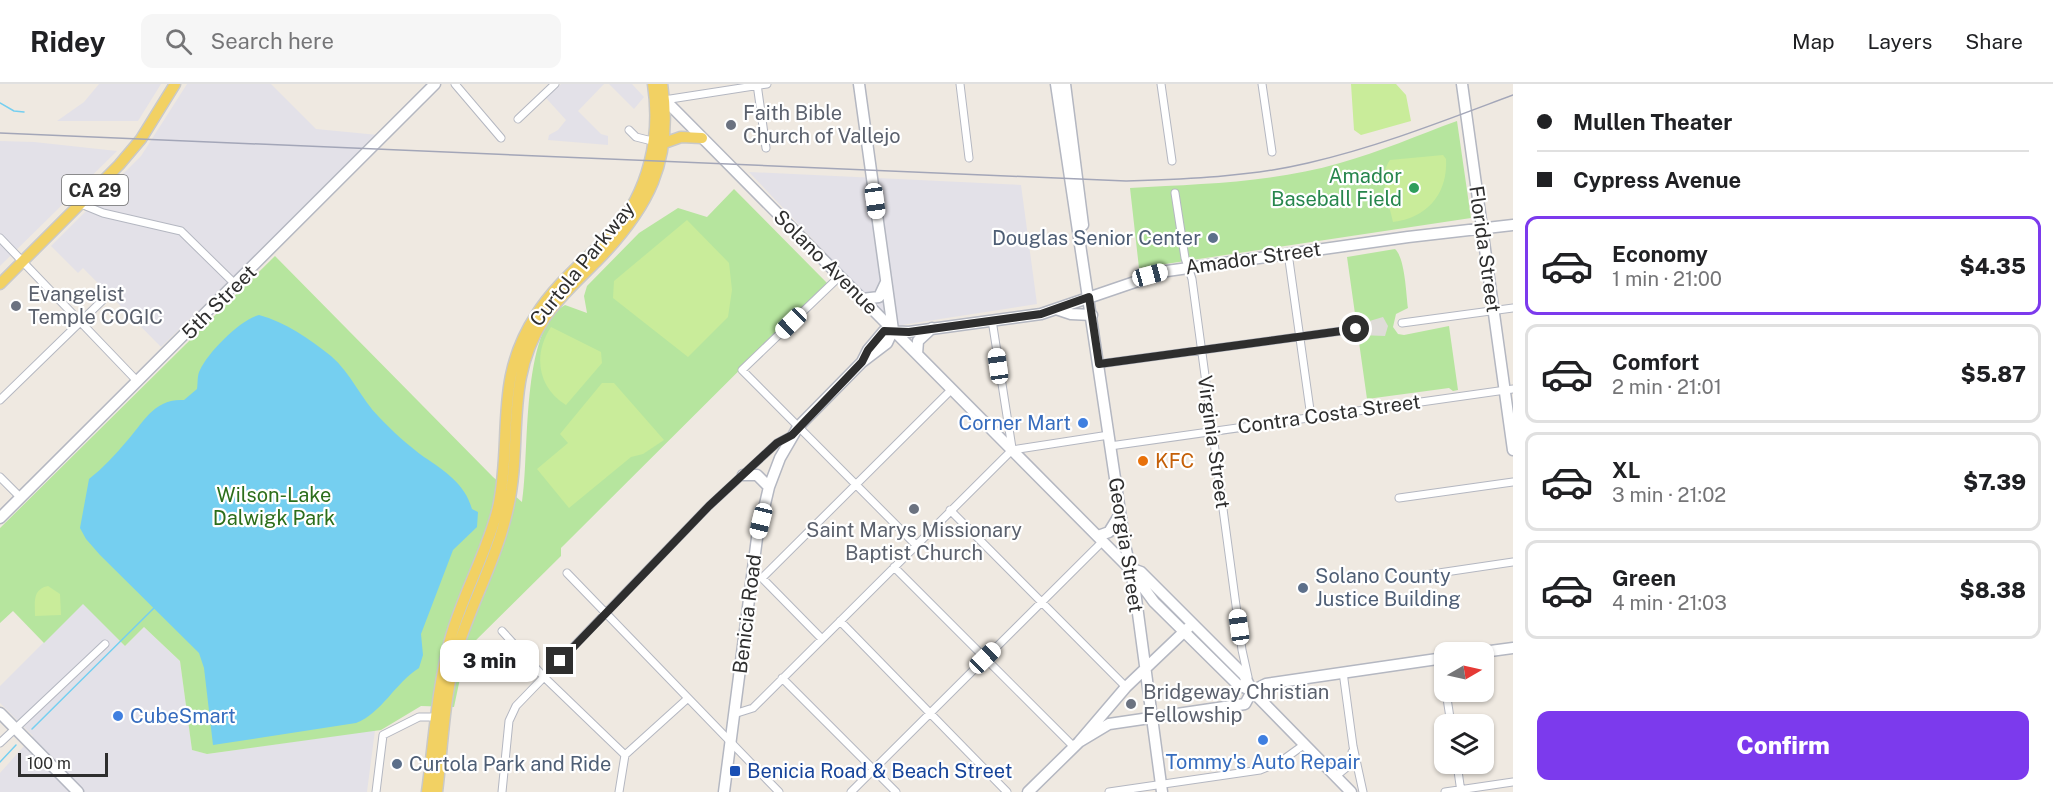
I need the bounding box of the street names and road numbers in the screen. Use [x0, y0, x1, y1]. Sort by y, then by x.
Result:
road number: CA 29 [62, 175, 128, 205]
street label: Florida Street [1464, 184, 1506, 314]
street label: Curtola Parkway [524, 197, 640, 331]
street label: Solano Avenue [769, 205, 883, 319]
street label: Amador Street [1184, 237, 1322, 279]
street label: 5th Street [177, 260, 261, 344]
street label: Virginia Street [1193, 374, 1235, 510]
street label: Contra Costa Street [1236, 389, 1422, 439]
street label: Georgia Street [1103, 476, 1149, 614]
street label: Benicia Road [728, 553, 766, 675]

